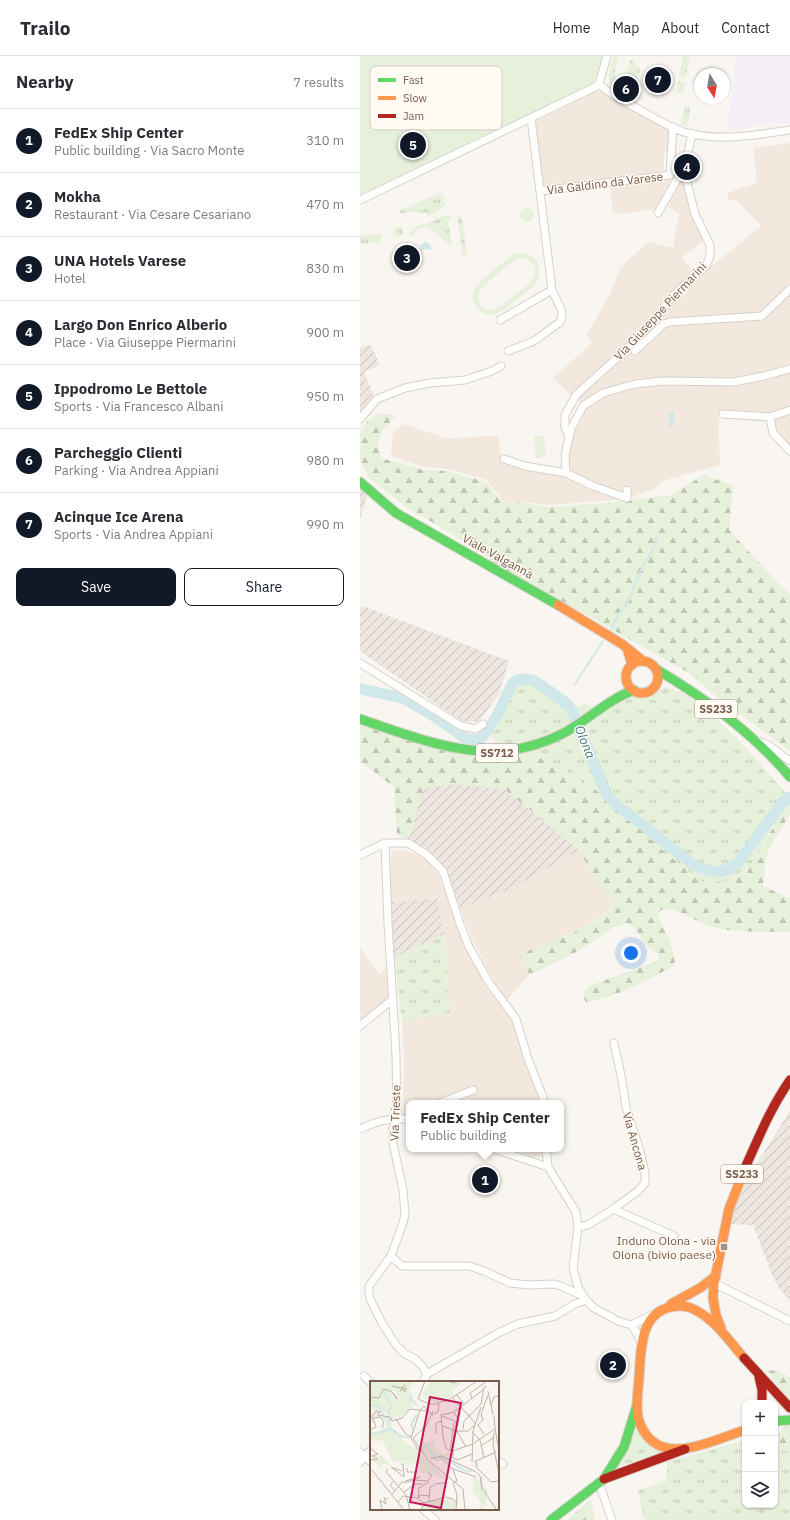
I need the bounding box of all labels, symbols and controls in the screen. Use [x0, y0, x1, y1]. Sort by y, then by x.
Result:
text: Trailo [20, 16, 70, 40]
text: Home [553, 19, 590, 37]
text: Map [612, 19, 639, 37]
text: About [661, 19, 699, 37]
text: Contact [721, 19, 770, 37]
pin: 7 [645, 65, 671, 95]
legend [370, 66, 502, 130]
north arrow [694, 68, 730, 104]
text: Nearby [16, 71, 74, 93]
text: Fast [403, 73, 424, 87]
text: 7 results [293, 74, 344, 91]
pin: 6 [613, 74, 639, 104]
text: Slow [403, 91, 427, 105]
text: Jam [403, 109, 424, 123]
text: FedEx Ship Center [54, 123, 183, 142]
pin: 5 [400, 130, 426, 160]
text: 1 [25, 132, 33, 149]
text: 310 m [306, 132, 344, 149]
text: Public building · Via Sacro Monte [54, 142, 244, 159]
pin: 4 [674, 152, 700, 182]
street label: Via Galdino da Varese [546, 168, 664, 198]
text: Mokha [54, 187, 101, 206]
text: 2 [25, 196, 33, 213]
text: 470 m [306, 196, 344, 213]
text: Restaurant · Via Cesare Cesariano [54, 206, 251, 223]
pin: 3 [394, 243, 420, 273]
text: UNA Hotels Varese [54, 251, 186, 270]
street label: Via Giuseppe Piermarini [611, 259, 709, 363]
text: 3 [25, 260, 33, 277]
text: 830 m [306, 260, 344, 277]
text: Hotel [54, 270, 86, 287]
text: Largo Don Enrico Alberio [54, 315, 227, 334]
text: 4 [25, 324, 33, 341]
text: 900 m [306, 324, 344, 341]
text: Place · Via Giuseppe Piermarini [54, 334, 236, 351]
text: Ippodromo Le Bettole [54, 379, 207, 398]
text: 5 [25, 388, 33, 405]
text: 950 m [306, 388, 344, 405]
text: Sports · Via Francesco Albani [54, 398, 223, 415]
text: Parcheggio Clienti [54, 443, 182, 462]
text: 6 [25, 452, 33, 469]
text: 980 m [306, 452, 344, 469]
text: Parking · Via Andrea Appiani [54, 462, 219, 479]
text: Acinque Ice Arena [54, 507, 184, 526]
text: 7 [25, 516, 33, 533]
text: 990 m [306, 516, 344, 533]
text: Sports · Via Andrea Appiani [54, 526, 213, 543]
street label: Viale Valganna [460, 530, 537, 582]
button: Save [16, 568, 176, 606]
button: Share [184, 568, 344, 606]
road number: SS233 [695, 700, 737, 718]
water label: Olona [571, 723, 599, 761]
road number: SS712 [476, 744, 518, 762]
your location [621, 943, 641, 963]
street label: Via Trieste [387, 1084, 403, 1141]
popup [406, 1100, 564, 1152]
text: FedEx Ship Center [420, 1108, 550, 1127]
street label: Via Ancona [620, 1110, 651, 1172]
text: Public building [420, 1127, 506, 1144]
pin: 1 [472, 1165, 498, 1195]
road number: SS233 [721, 1165, 763, 1183]
place label: Induno Olona - via Olona (bivio paese) [613, 1233, 717, 1262]
marker: Induno Olona - via Olona (bivio paese) [719, 1242, 729, 1252]
pin: 2 [600, 1350, 626, 1380]
inset map [370, 1381, 499, 1510]
map controls [742, 1400, 778, 1508]
button: + [742, 1400, 778, 1436]
button: − [742, 1436, 778, 1472]
button: layers [742, 1472, 778, 1508]

